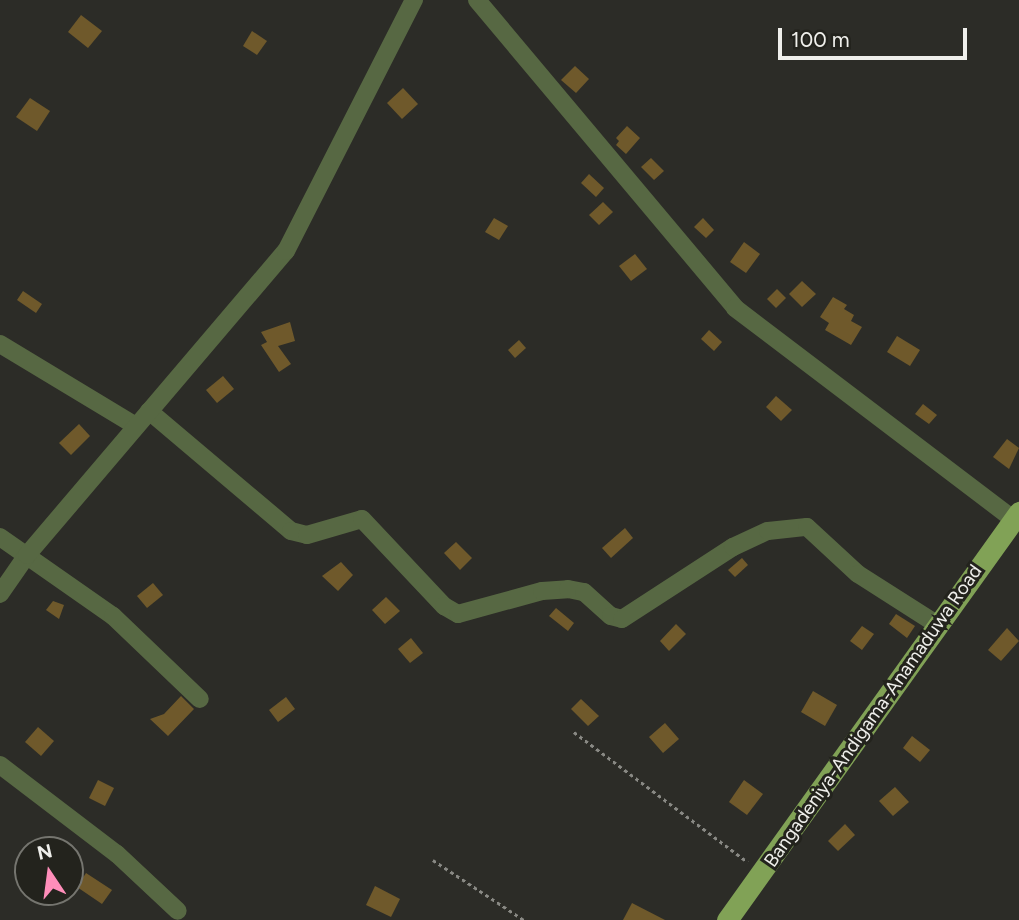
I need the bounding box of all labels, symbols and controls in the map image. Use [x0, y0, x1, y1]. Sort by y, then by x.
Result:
scale bar [781, 14, 970, 58]
text: 100 m [791, 27, 850, 52]
street label: Bangadeniya-Andigama-Anamaduwa Road [759, 560, 987, 872]
north arrow [14, 836, 84, 906]
text: N [35, 839, 54, 865]

